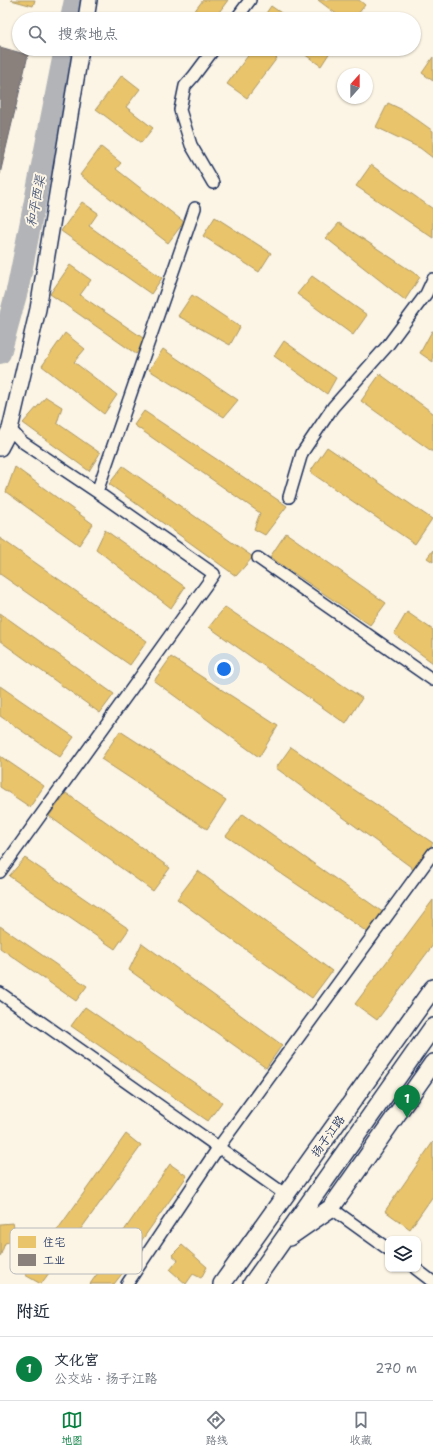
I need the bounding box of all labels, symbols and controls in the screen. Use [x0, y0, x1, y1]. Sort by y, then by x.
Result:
search box [12, 12, 421, 56]
icon: search [26, 23, 48, 45]
text: 搜索地点 [58, 24, 118, 44]
north arrow [337, 68, 373, 104]
water label: 和平西渠 [22, 173, 49, 228]
your location [214, 659, 234, 679]
pin: 1 [394, 1085, 420, 1118]
street label: 扬子江路 [307, 1112, 349, 1160]
legend [10, 1228, 142, 1274]
text: 住宅 [43, 1235, 65, 1250]
map controls [385, 1236, 421, 1272]
button: layers [385, 1236, 421, 1272]
text: 工业 [43, 1253, 65, 1268]
text: 附近 [16, 1300, 50, 1322]
text: 文化宫 [54, 1350, 99, 1370]
text: 1 [26, 1360, 32, 1377]
text: 270 m [375, 1360, 417, 1377]
text: 公交站 · 扬子江路 [54, 1370, 158, 1387]
tab: 地图 [61, 1409, 83, 1448]
tab: 路线 [205, 1409, 227, 1448]
tab: 收藏 [350, 1409, 372, 1448]

